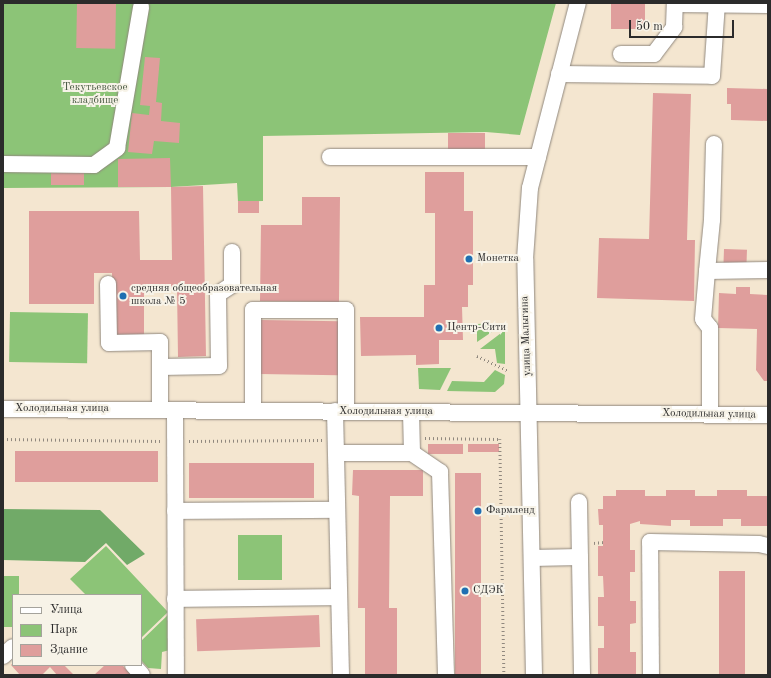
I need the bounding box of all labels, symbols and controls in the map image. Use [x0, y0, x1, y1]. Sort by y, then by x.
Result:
scale bar [631, 12, 736, 38]
text: 50 m [636, 21, 663, 33]
park label: Текутьевское кладбище [62, 82, 128, 108]
place label: Монетка [477, 252, 519, 266]
marker: Монетка [464, 254, 474, 264]
place label: средняя общеобразовательная школа № 5 [131, 283, 277, 309]
marker: средняя общеобразовательная школа № 5 [118, 291, 128, 301]
street label: улица Малыгина [519, 296, 535, 376]
place label: Центр-Сити [447, 321, 506, 335]
marker: Центр-Сити [434, 323, 444, 333]
street label: Холодильная улица [15, 402, 109, 416]
street label: Холодильная улица [339, 405, 433, 419]
street label: Холодильная улица [662, 408, 756, 422]
place label: Фармленд [486, 504, 535, 518]
marker: Фармленд [473, 506, 483, 516]
place label: СДЭК [473, 584, 504, 598]
marker: СДЭК [460, 586, 470, 596]
legend [12, 594, 142, 666]
text: Улица [50, 604, 83, 616]
text: Парк [50, 624, 78, 636]
text: Здание [50, 644, 88, 656]

